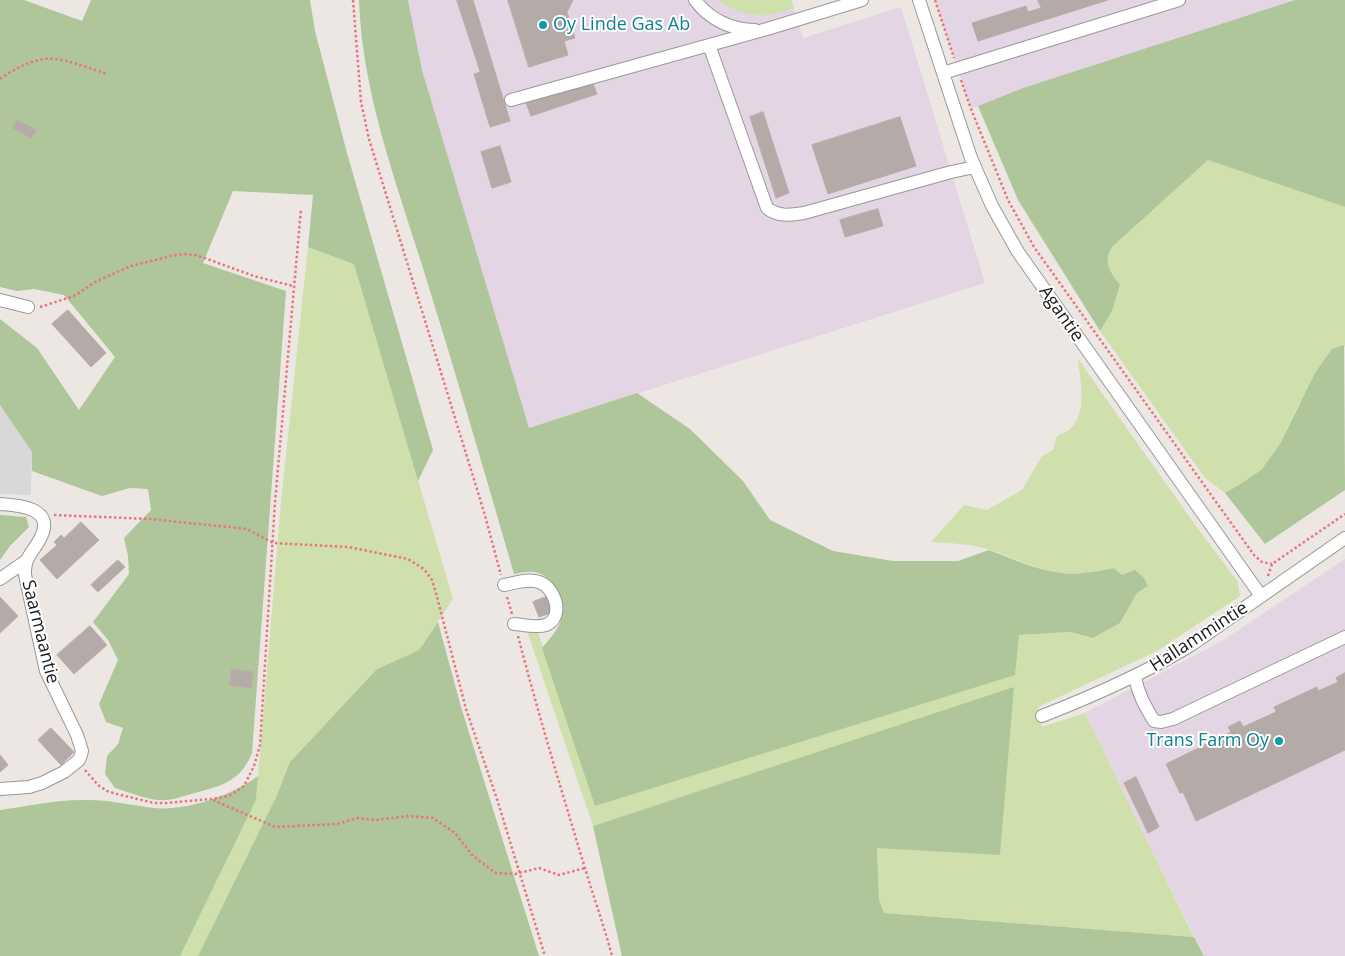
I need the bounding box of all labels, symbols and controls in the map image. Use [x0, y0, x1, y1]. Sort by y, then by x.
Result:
place label: Oy Linde Gas Ab [553, 14, 690, 36]
marker: Oy Linde Gas Ab [537, 19, 549, 31]
street label: Agantie [1034, 282, 1088, 346]
street label: Saarmaantie [17, 578, 63, 686]
street label: Hallammintie [1146, 597, 1252, 677]
place label: Trans Farm Oy [1146, 730, 1269, 752]
marker: Trans Farm Oy [1273, 735, 1285, 747]

